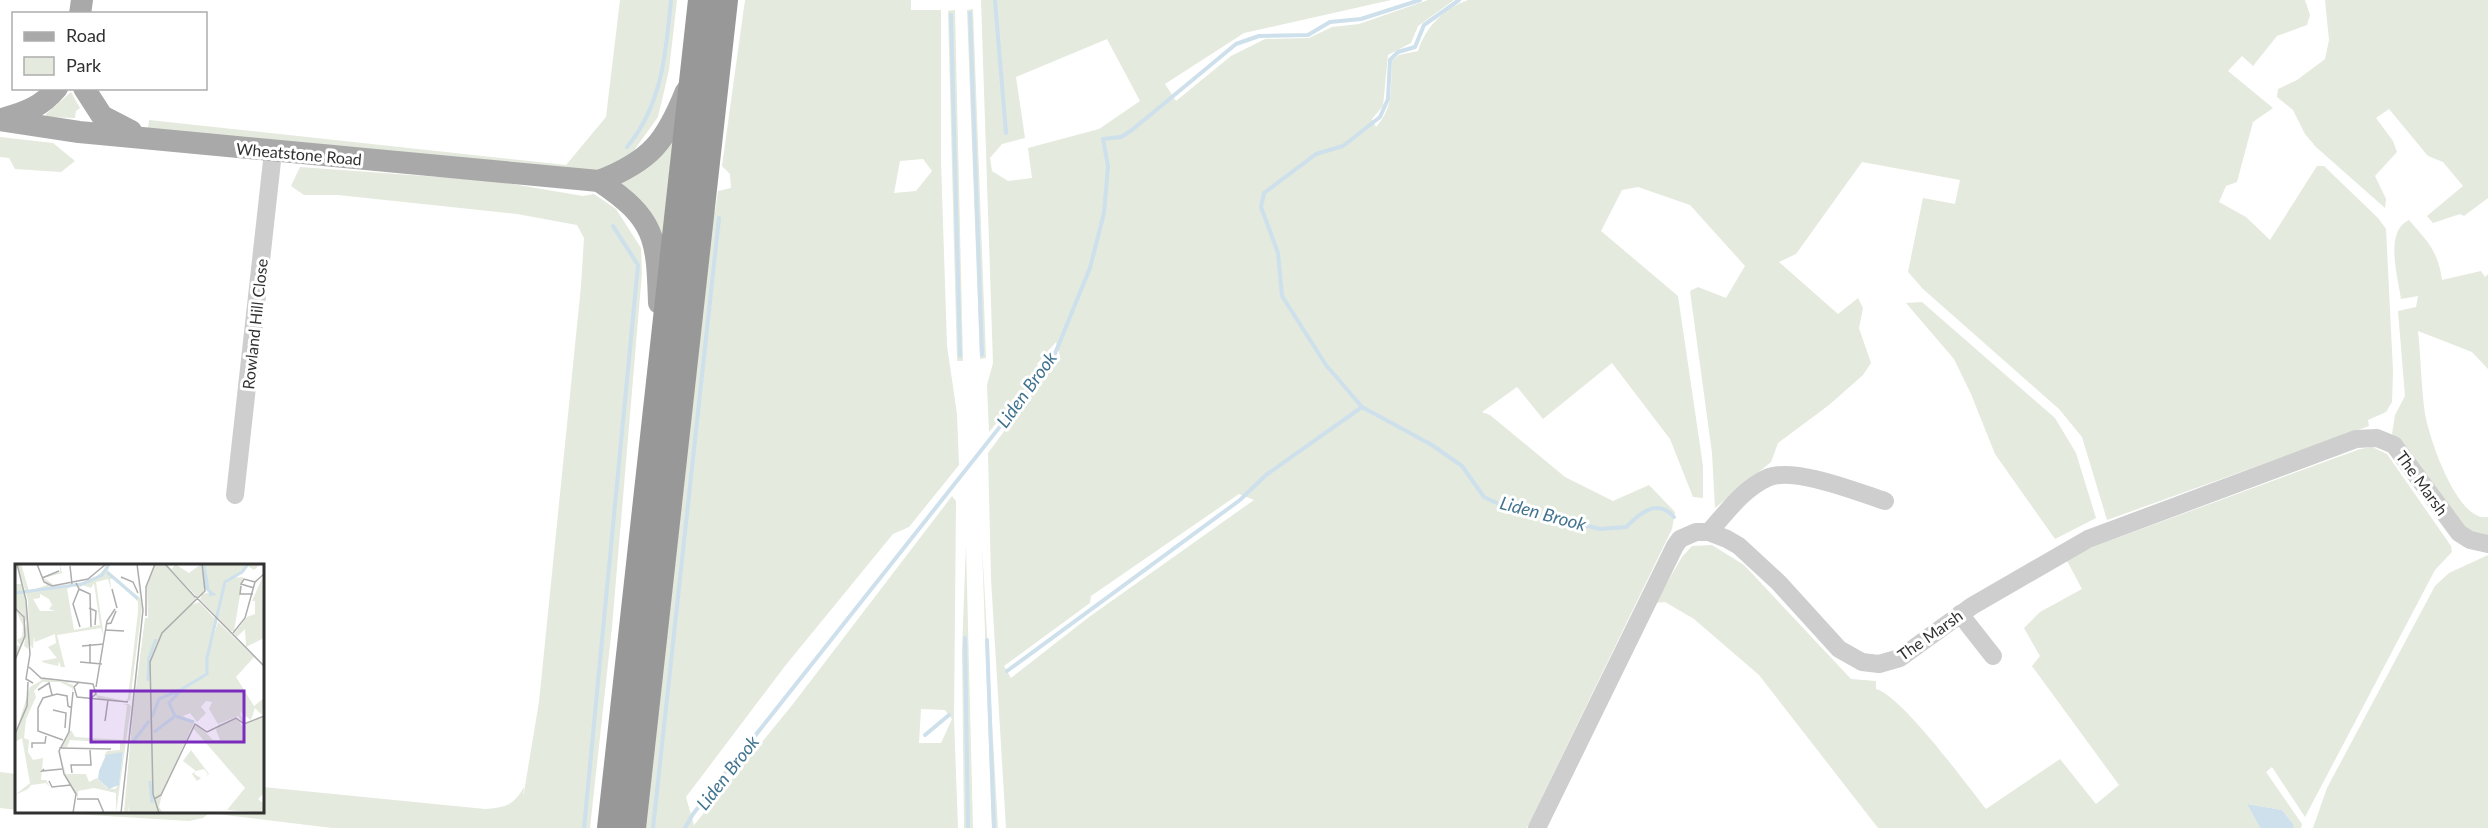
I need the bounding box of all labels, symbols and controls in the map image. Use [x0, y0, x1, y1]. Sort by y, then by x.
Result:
legend [12, 12, 207, 90]
text: Road [66, 24, 106, 46]
text: Park [66, 54, 102, 76]
street label: Wheatstone Road [235, 139, 363, 168]
street label: Rowland Hill Close [238, 258, 271, 390]
water label: Liden Brook [991, 347, 1061, 432]
street label: The Marsh [2393, 447, 2452, 519]
water label: Liden Brook [1498, 491, 1589, 535]
inset map [15, 564, 264, 813]
street label: The Marsh [1894, 605, 1966, 664]
water label: Liden Brook [691, 730, 763, 814]

